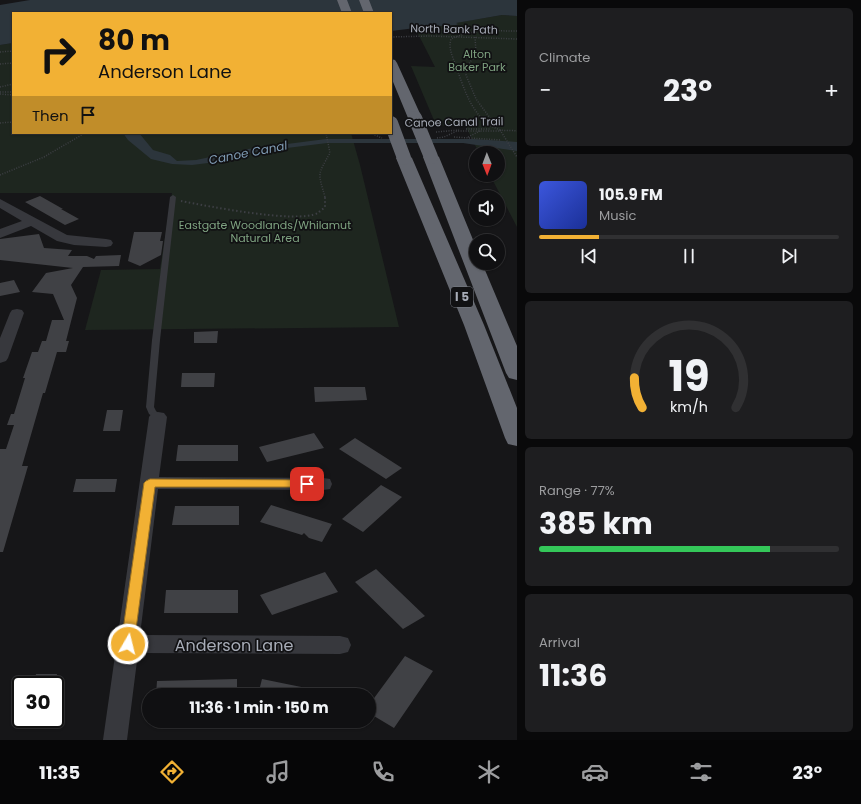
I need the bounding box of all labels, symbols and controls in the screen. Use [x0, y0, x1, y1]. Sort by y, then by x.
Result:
street label: North Bank Path [410, 20, 498, 38]
text: 80 m [98, 21, 170, 60]
icon: right [32, 28, 84, 80]
park label: Alton Baker Park [448, 46, 506, 75]
text: Climate [539, 48, 590, 67]
text: Anderson Lane [98, 59, 232, 84]
text: 23° [663, 69, 712, 112]
text: − [539, 75, 551, 106]
text: + [824, 75, 839, 106]
icon: arrive [77, 104, 99, 126]
text: Then [32, 105, 69, 126]
street label: Canoe Canal Trail [405, 113, 503, 131]
water label: Canoe Canal [207, 137, 289, 168]
north arrow [469, 146, 505, 182]
map controls [469, 146, 505, 270]
text: 105.9 FM [599, 184, 663, 205]
button: sound [469, 190, 505, 226]
text: Music [599, 206, 636, 225]
park label: Eastgate Woodlands/Whilamut Natural Area [179, 217, 351, 246]
button: search [469, 234, 505, 270]
icon: previous [578, 245, 600, 267]
icon: pause [678, 245, 700, 267]
icon: next [778, 245, 800, 267]
road number: I 5 [451, 287, 473, 307]
text: 19 [668, 347, 710, 406]
text: km/h [670, 397, 708, 417]
pin [290, 467, 324, 501]
icon: arrive [296, 473, 318, 495]
text: Range · 77% [539, 481, 615, 500]
text: 385 km [539, 502, 653, 545]
position arrow [107, 623, 149, 665]
text: Arrival [539, 633, 580, 652]
street label: Anderson Lane [175, 634, 293, 657]
text: 11:36 [539, 654, 607, 697]
speed limit sign: 30 [12, 676, 64, 728]
text: 11:36 · 1 min · 150 m [189, 697, 329, 718]
icon: directions [158, 758, 186, 786]
icon: music [264, 758, 292, 786]
icon: phone [369, 758, 397, 786]
icon: climate [475, 758, 503, 786]
icon: car [581, 758, 609, 786]
icon: filters [687, 758, 715, 786]
text: 11:35 [39, 760, 80, 785]
text: 23° [792, 760, 822, 785]

